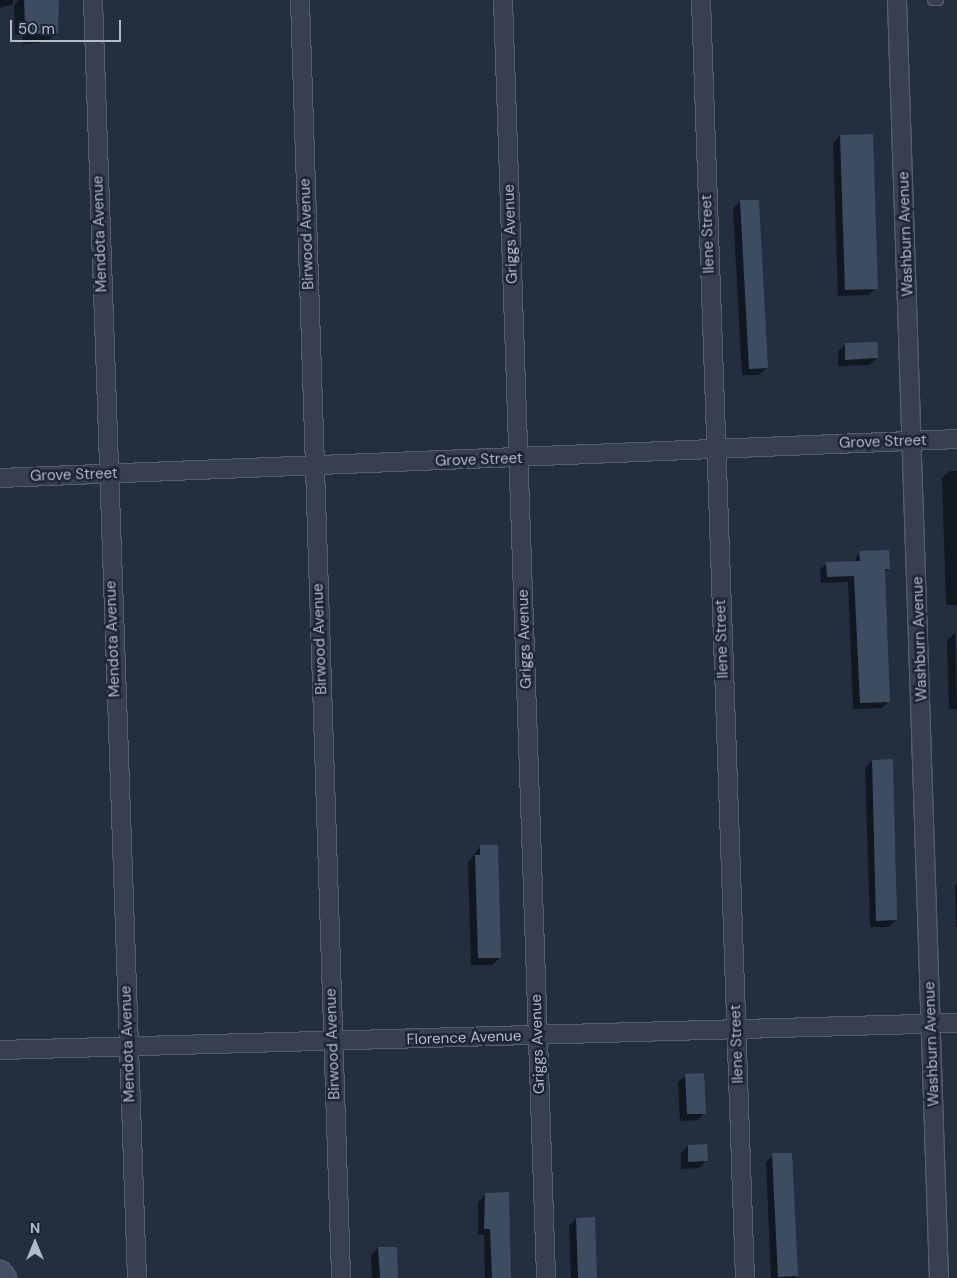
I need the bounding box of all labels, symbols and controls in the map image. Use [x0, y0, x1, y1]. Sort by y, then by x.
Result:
scale bar [12, 10, 124, 42]
text: 50 m [18, 19, 55, 39]
street label: Washburn Avenue [895, 171, 917, 297]
street label: Mendota Avenue [89, 175, 111, 293]
street label: Birwood Avenue [296, 178, 318, 290]
street label: Griggs Avenue [500, 184, 522, 284]
street label: Ilene Street [698, 194, 718, 274]
street label: Grove Street [839, 431, 927, 453]
street label: Grove Street [435, 449, 523, 471]
street label: Grove Street [30, 464, 118, 486]
street label: Washburn Avenue [909, 576, 931, 702]
street label: Mendota Avenue [102, 580, 124, 698]
street label: Birwood Avenue [309, 583, 331, 695]
street label: Griggs Avenue [514, 589, 536, 689]
street label: Ilene Street [712, 599, 732, 679]
street label: Washburn Avenue [921, 981, 943, 1107]
street label: Mendota Avenue [117, 985, 139, 1103]
street label: Birwood Avenue [322, 988, 344, 1100]
street label: Griggs Avenue [527, 994, 549, 1094]
street label: Ilene Street [727, 1004, 747, 1084]
street label: Florence Avenue [406, 1027, 522, 1049]
north arrow [10, 1218, 60, 1268]
text: N [30, 1219, 40, 1237]

